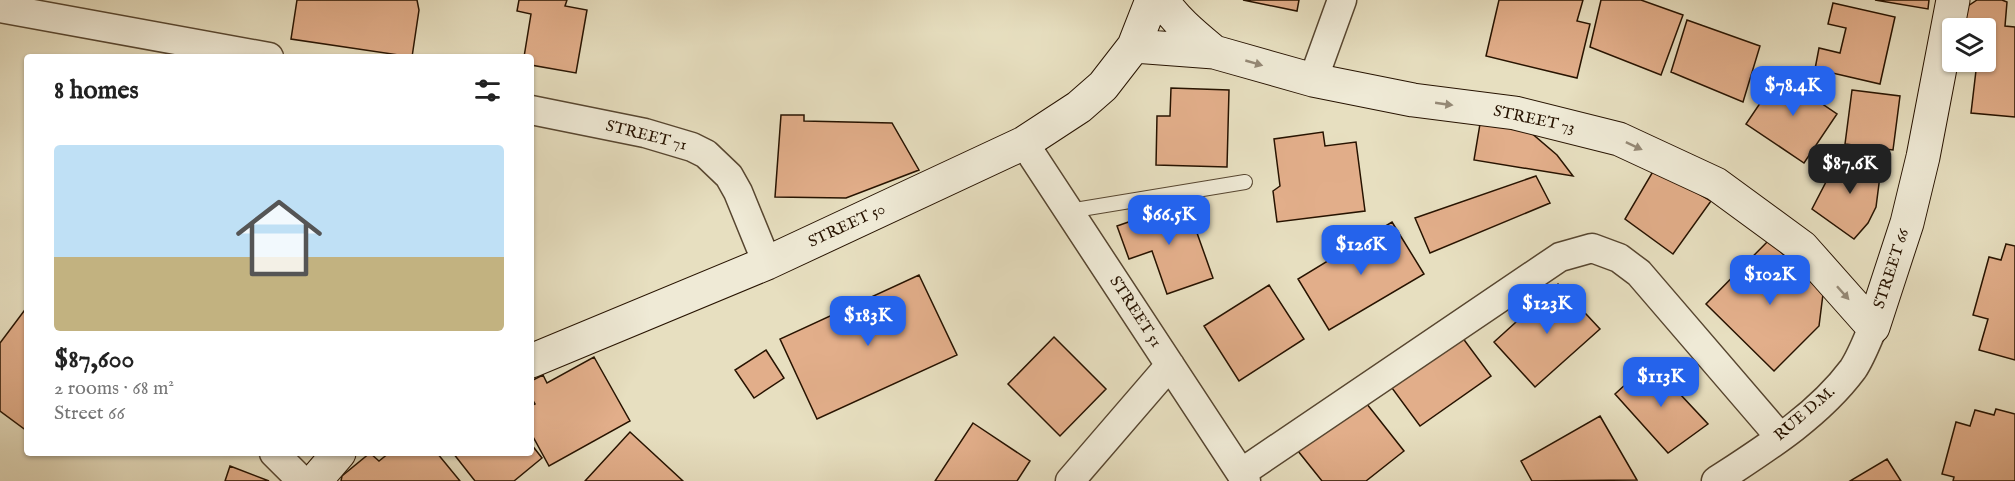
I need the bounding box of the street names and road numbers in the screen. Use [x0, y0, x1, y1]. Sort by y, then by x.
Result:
street label: STREET 73 [1491, 102, 1577, 138]
street label: STREET 71 [603, 116, 689, 156]
street label: STREET 50 [805, 199, 889, 253]
street label: STREET 66 [1870, 226, 1914, 311]
street label: STREET 51 [1105, 273, 1165, 351]
street label: RUE D.M. [1770, 382, 1840, 446]

